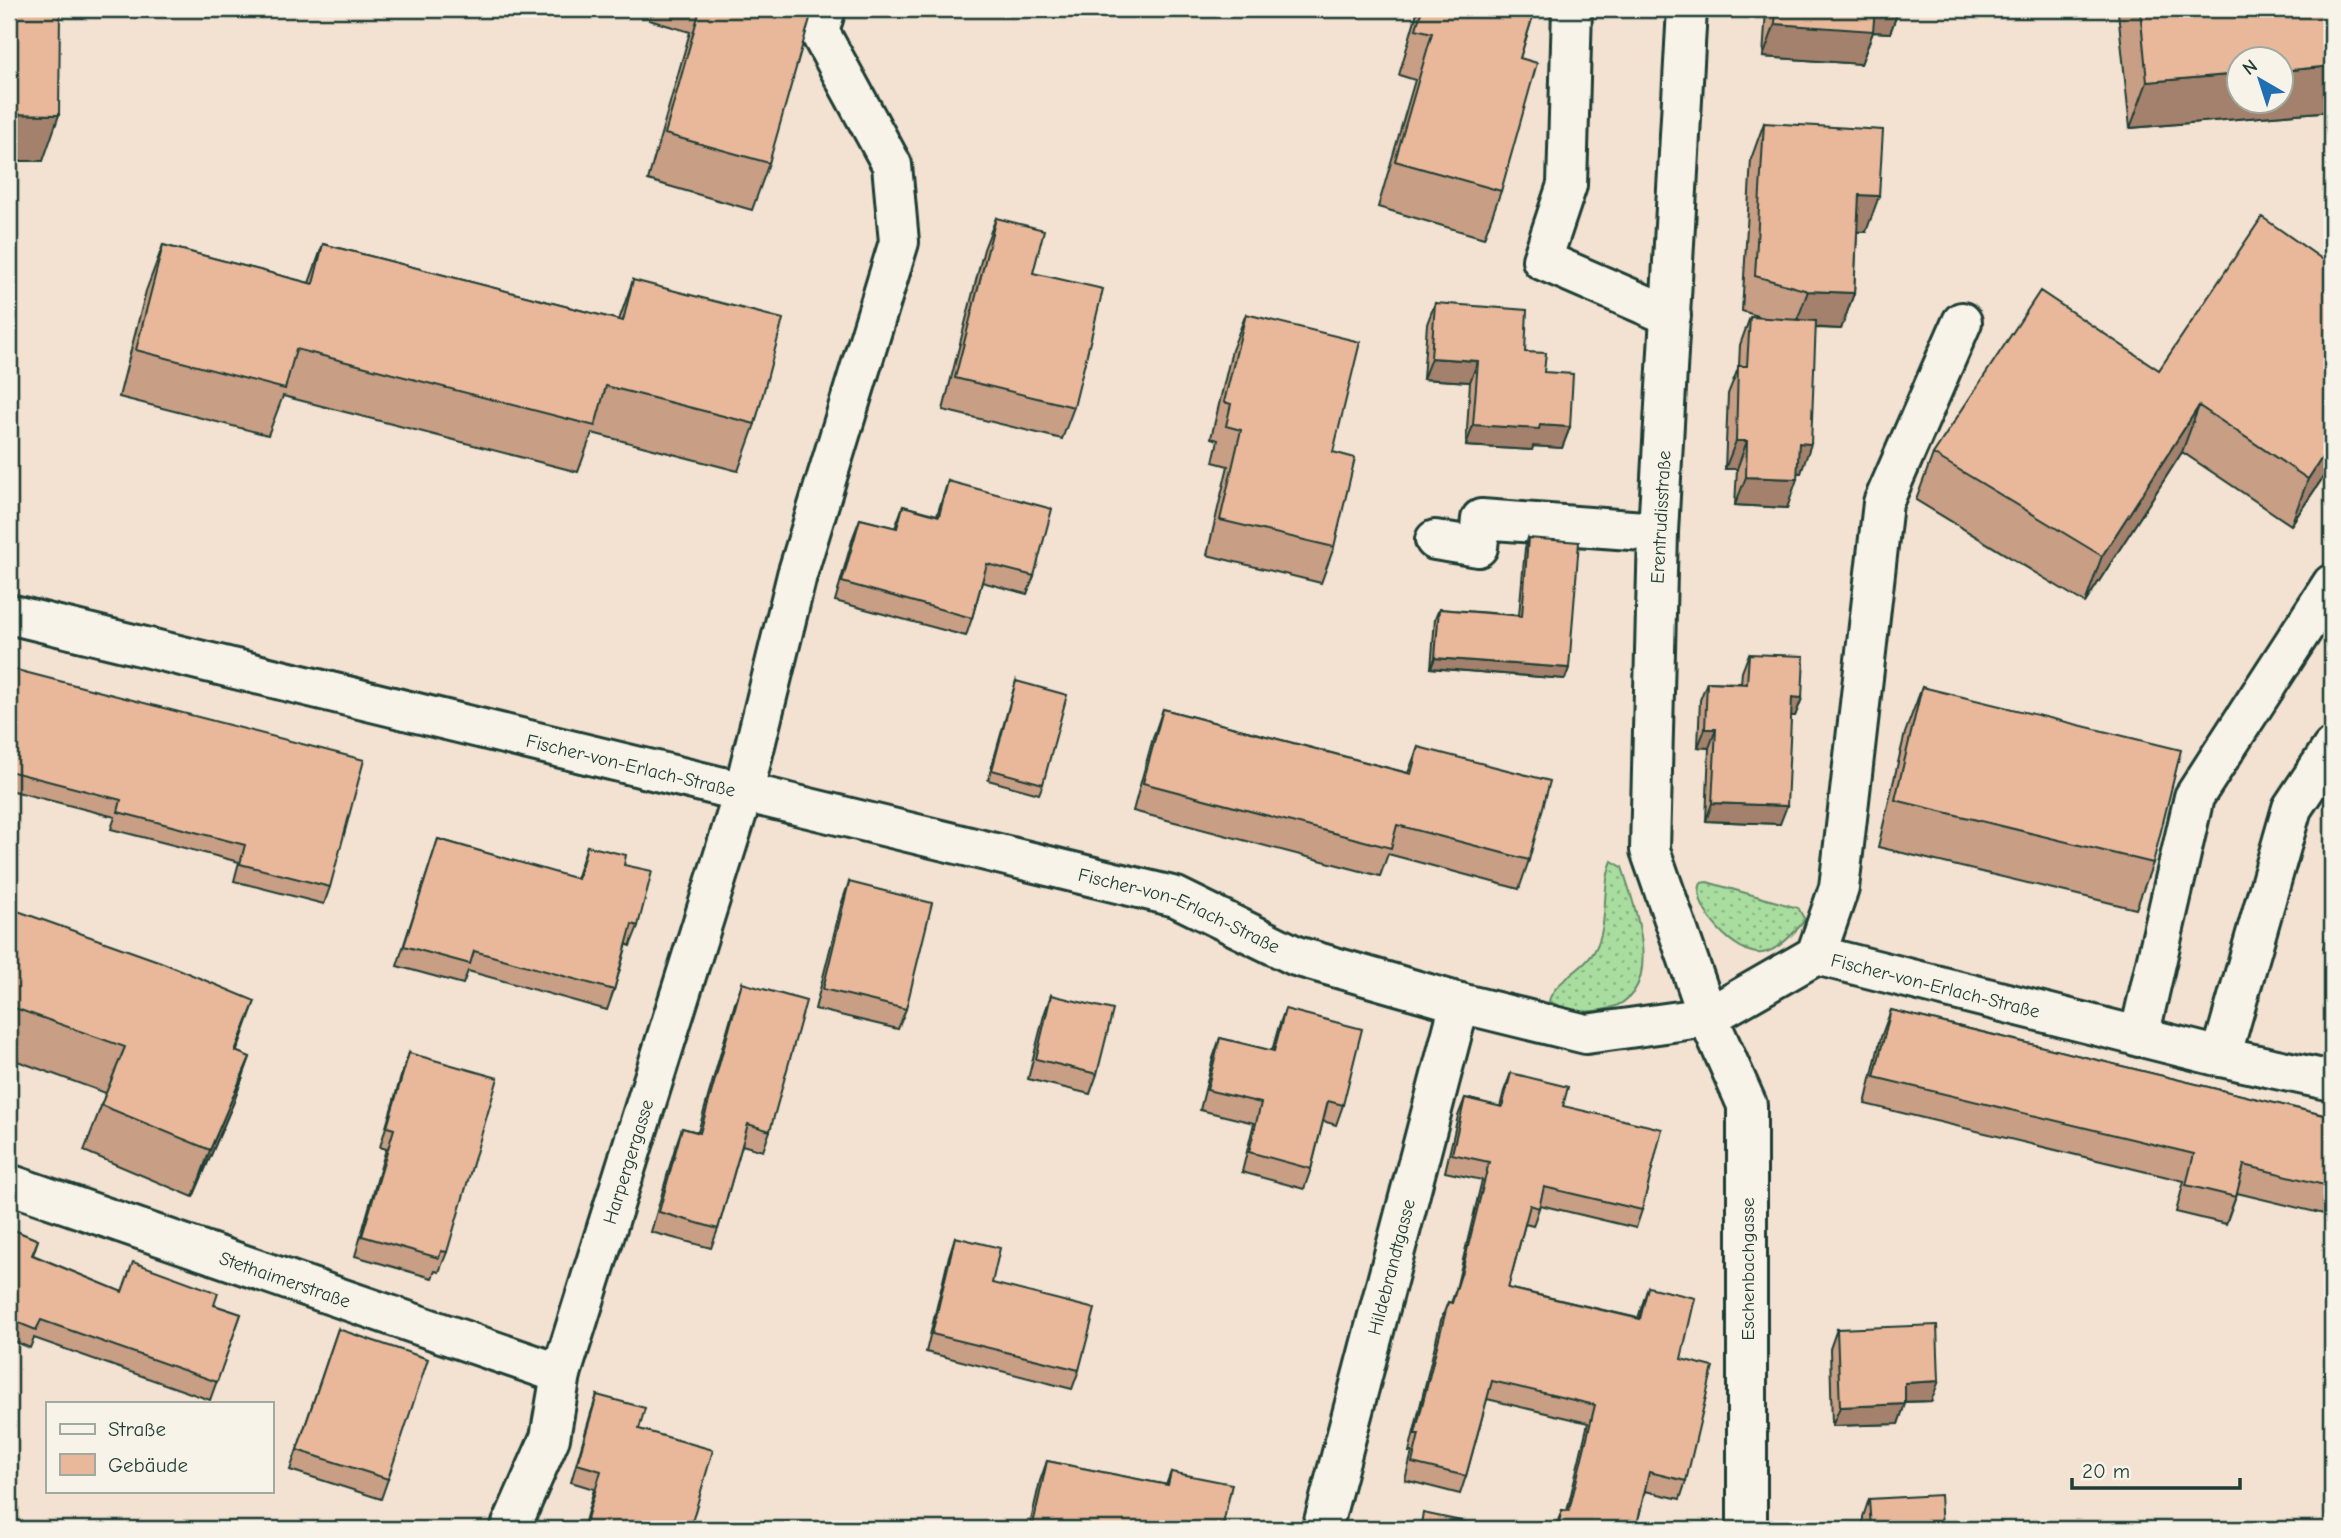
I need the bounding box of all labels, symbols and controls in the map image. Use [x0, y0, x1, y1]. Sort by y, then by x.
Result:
north arrow [2226, 46, 2296, 116]
text: N [2238, 55, 2262, 80]
street label: Erentrudisstraße [1647, 450, 1675, 584]
street label: Fischer-von-Erlach-Straße [524, 730, 738, 802]
street label: Fischer-von-Erlach-Straße [1076, 864, 1283, 958]
street label: Fischer-von-Erlach-Straße [1829, 949, 2042, 1023]
street label: Harpergergasse [599, 1097, 658, 1227]
street label: Hildebrandtgasse [1363, 1197, 1420, 1337]
street label: Eschenbachgasse [1737, 1197, 1759, 1341]
street label: Stethaimerstraße [216, 1247, 353, 1313]
legend [46, 1402, 273, 1492]
text: Straße [108, 1417, 166, 1441]
scale bar [2072, 1447, 2240, 1491]
text: Gebäude [108, 1453, 188, 1477]
text: 20 m [2082, 1459, 2130, 1483]

